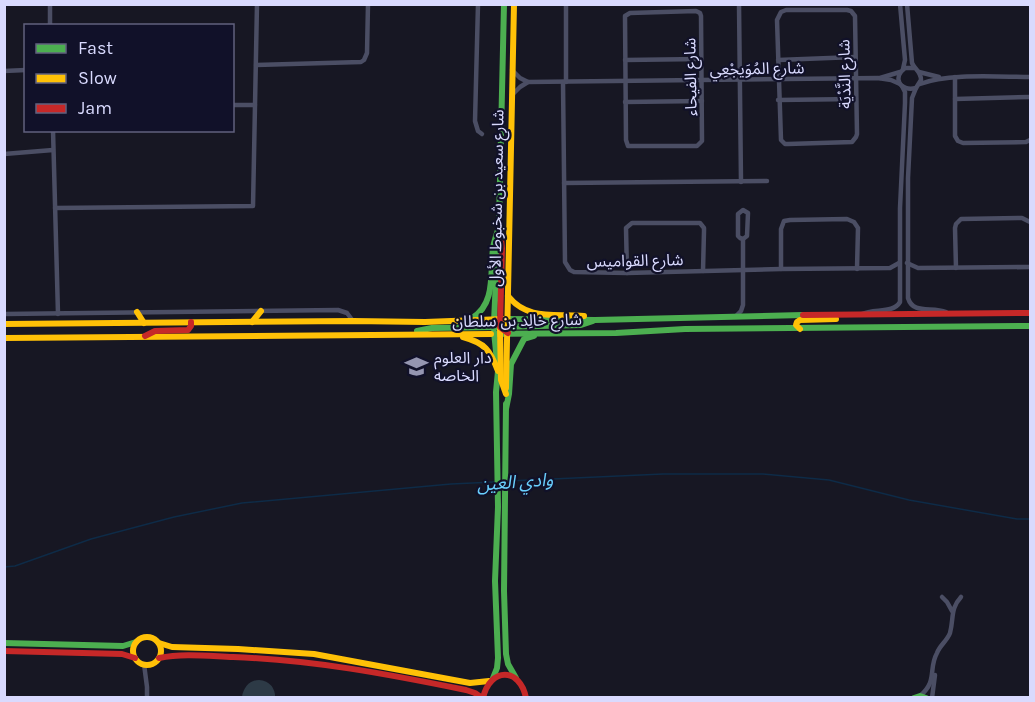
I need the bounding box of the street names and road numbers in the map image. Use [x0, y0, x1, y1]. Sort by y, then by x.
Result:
street label: شارع الفيحاء [680, 38, 704, 116]
street label: شارع النَّدْيَة [834, 39, 858, 109]
street label: شارع المُوَيجْعِي [709, 58, 805, 82]
street label: شارع سعيد بن شخبوط الأول [485, 109, 511, 287]
street label: شارع القواميس [586, 250, 684, 274]
street label: شارع خالِد بن سلطان [452, 310, 582, 334]

